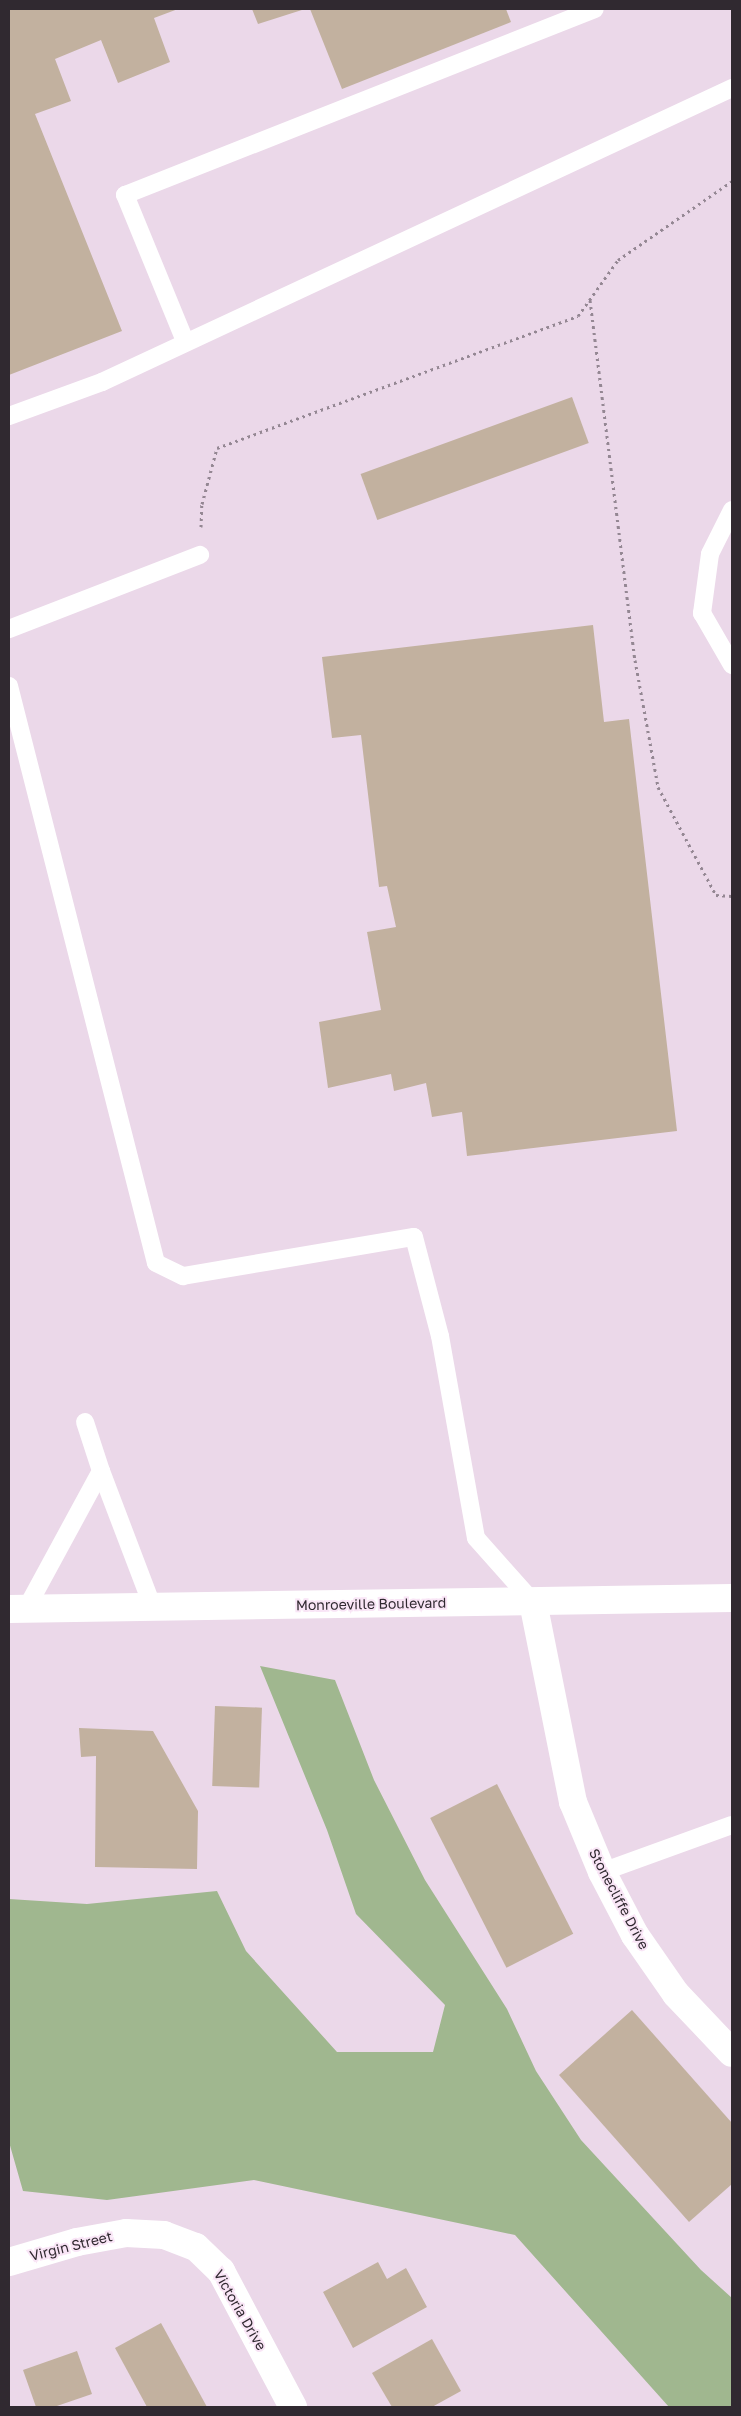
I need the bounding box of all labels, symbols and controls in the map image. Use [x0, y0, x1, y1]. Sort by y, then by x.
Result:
street label: Monroeville Boulevard [296, 1594, 446, 1614]
street label: Stonecliffe Drive [585, 1846, 653, 1952]
street label: Virgin Street [28, 2228, 114, 2264]
street label: Victoria Drive [210, 2267, 270, 2353]

